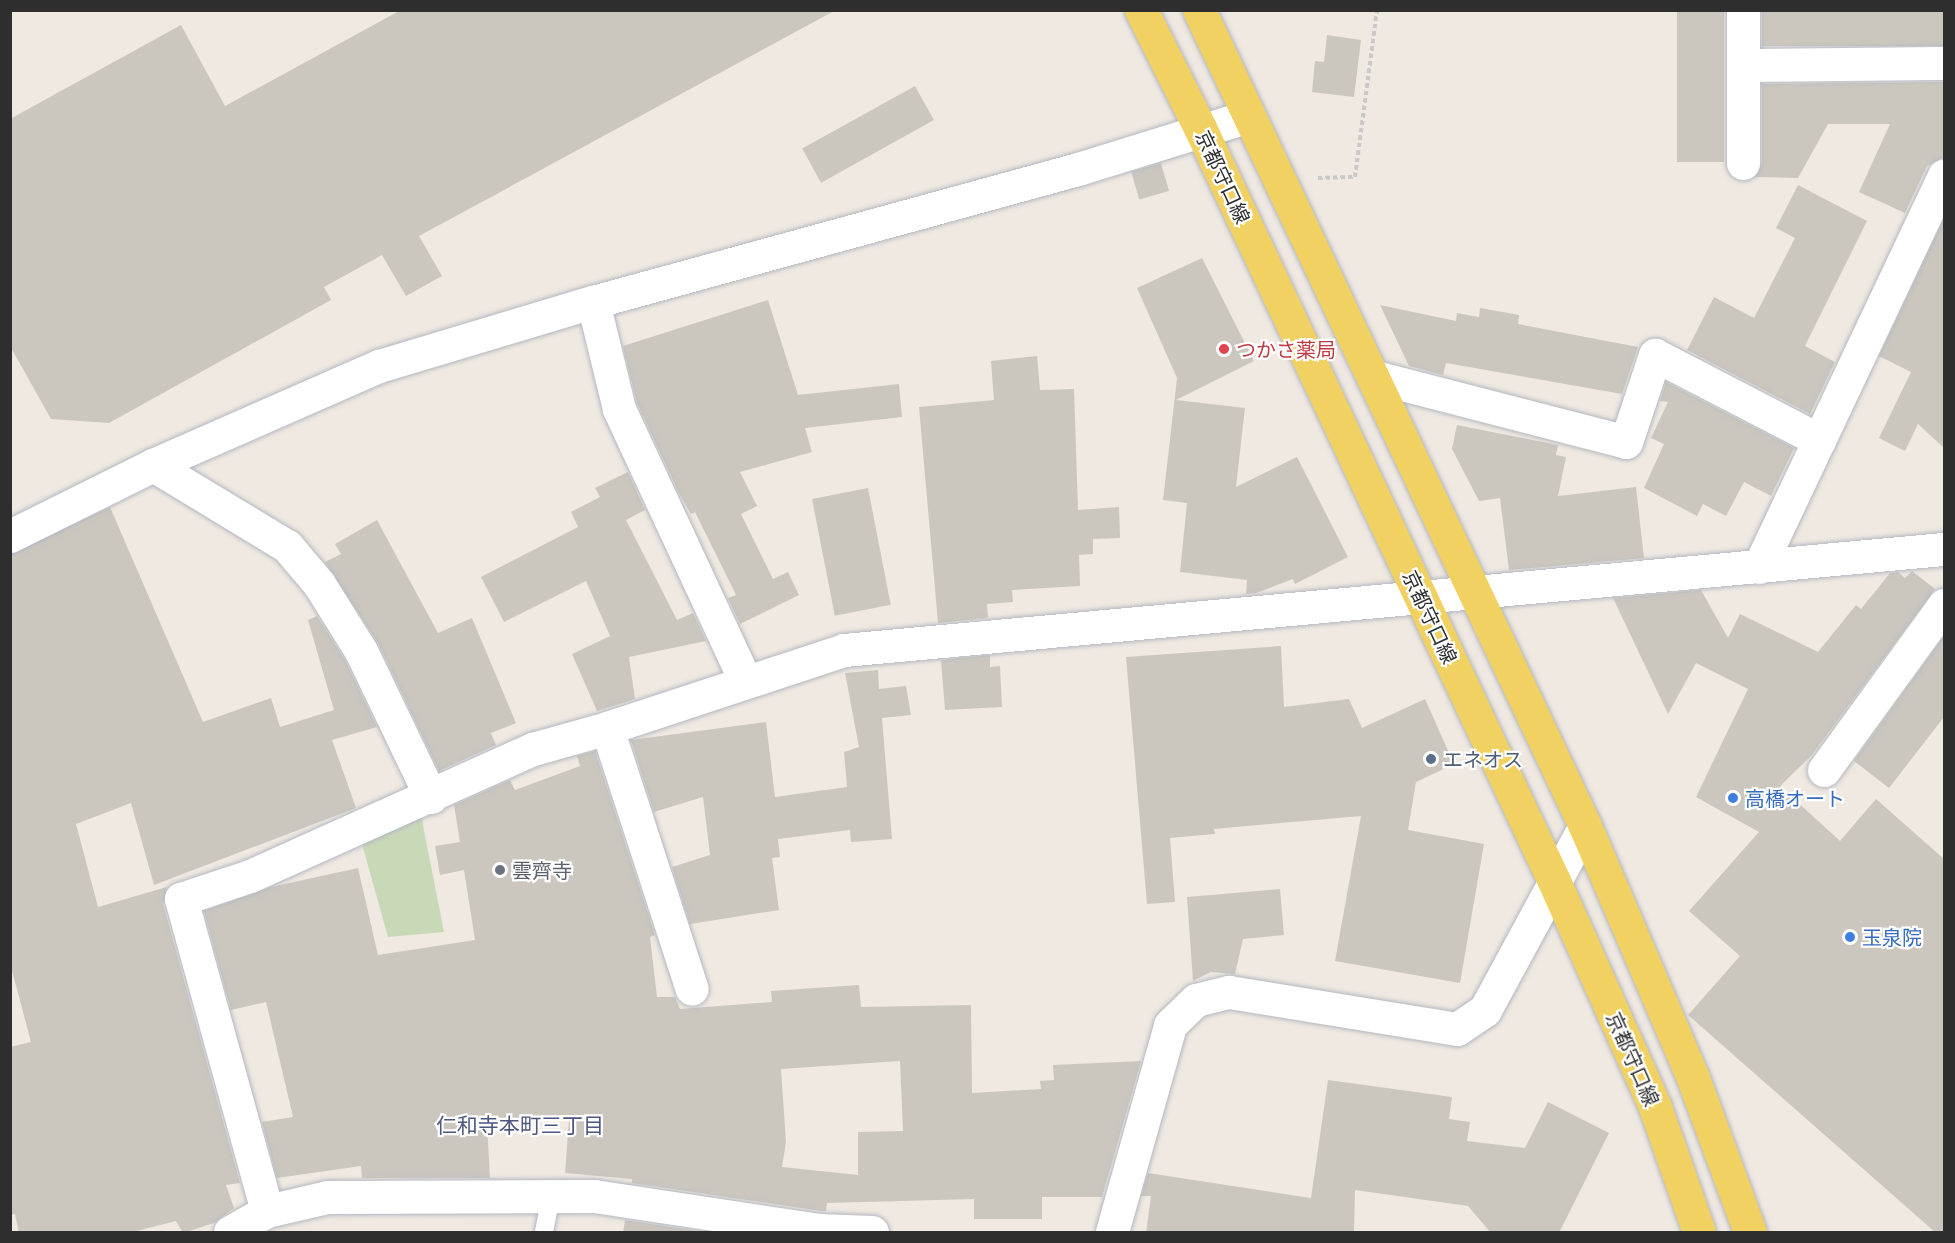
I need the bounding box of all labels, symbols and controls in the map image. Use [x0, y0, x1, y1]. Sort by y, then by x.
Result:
street label: 京都守口線 [1191, 127, 1255, 227]
place label: つかさ薬局 [1236, 337, 1336, 361]
marker: つかさ薬局 [1217, 342, 1231, 356]
street label: 京都守口線 [1398, 567, 1462, 667]
place label: エネオス [1443, 747, 1523, 771]
marker: エネオス [1424, 752, 1438, 766]
place label: 高橋オート [1745, 786, 1845, 810]
marker: 高橋オート [1726, 791, 1740, 805]
place label: 雲齊寺 [512, 858, 572, 882]
marker: 雲齊寺 [493, 863, 507, 877]
place label: 玉泉院 [1862, 925, 1922, 949]
marker: 玉泉院 [1843, 930, 1857, 944]
street label: 京都守口線 [1602, 1008, 1664, 1110]
district label: 仁和寺本町三丁目 [436, 1112, 604, 1138]

